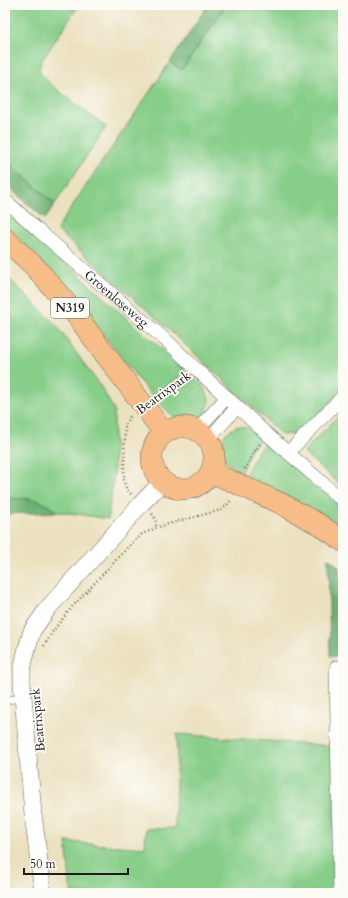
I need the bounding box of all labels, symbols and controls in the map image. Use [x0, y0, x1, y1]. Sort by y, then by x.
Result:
street label: Groenloseweg [80, 266, 153, 332]
road number: N319 [51, 298, 89, 318]
street label: Beatrixpark [133, 367, 195, 419]
street label: Beatrixpark [26, 687, 50, 752]
scale bar [24, 850, 128, 876]
text: 50 m [30, 856, 57, 872]

